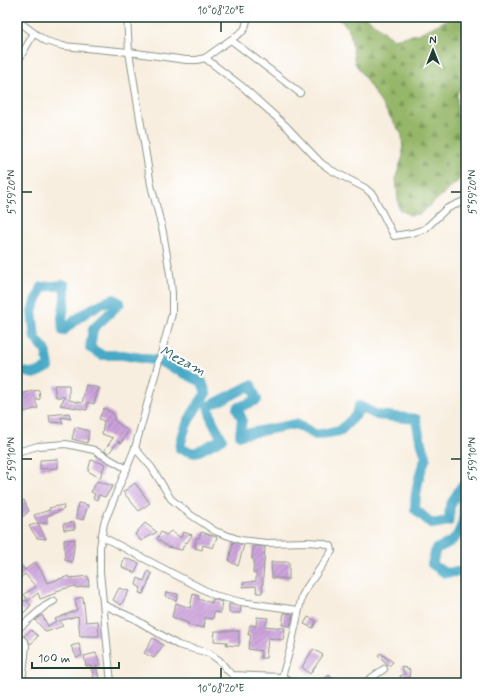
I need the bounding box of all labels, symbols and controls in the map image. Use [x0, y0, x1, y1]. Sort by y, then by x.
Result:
text: 10°08'20"E [198, 4, 245, 18]
north arrow [413, 30, 453, 70]
text: N [429, 34, 437, 48]
text: 5°59'20"N [5, 169, 19, 214]
text: 5°59'20"N [466, 169, 480, 214]
water label: Mezam [157, 342, 208, 380]
text: 5°59'10"N [5, 437, 19, 481]
text: 5°59'10"N [466, 437, 480, 481]
scale bar [32, 644, 119, 670]
text: 100 m [38, 651, 70, 667]
text: 10°08'20"E [198, 682, 245, 696]

